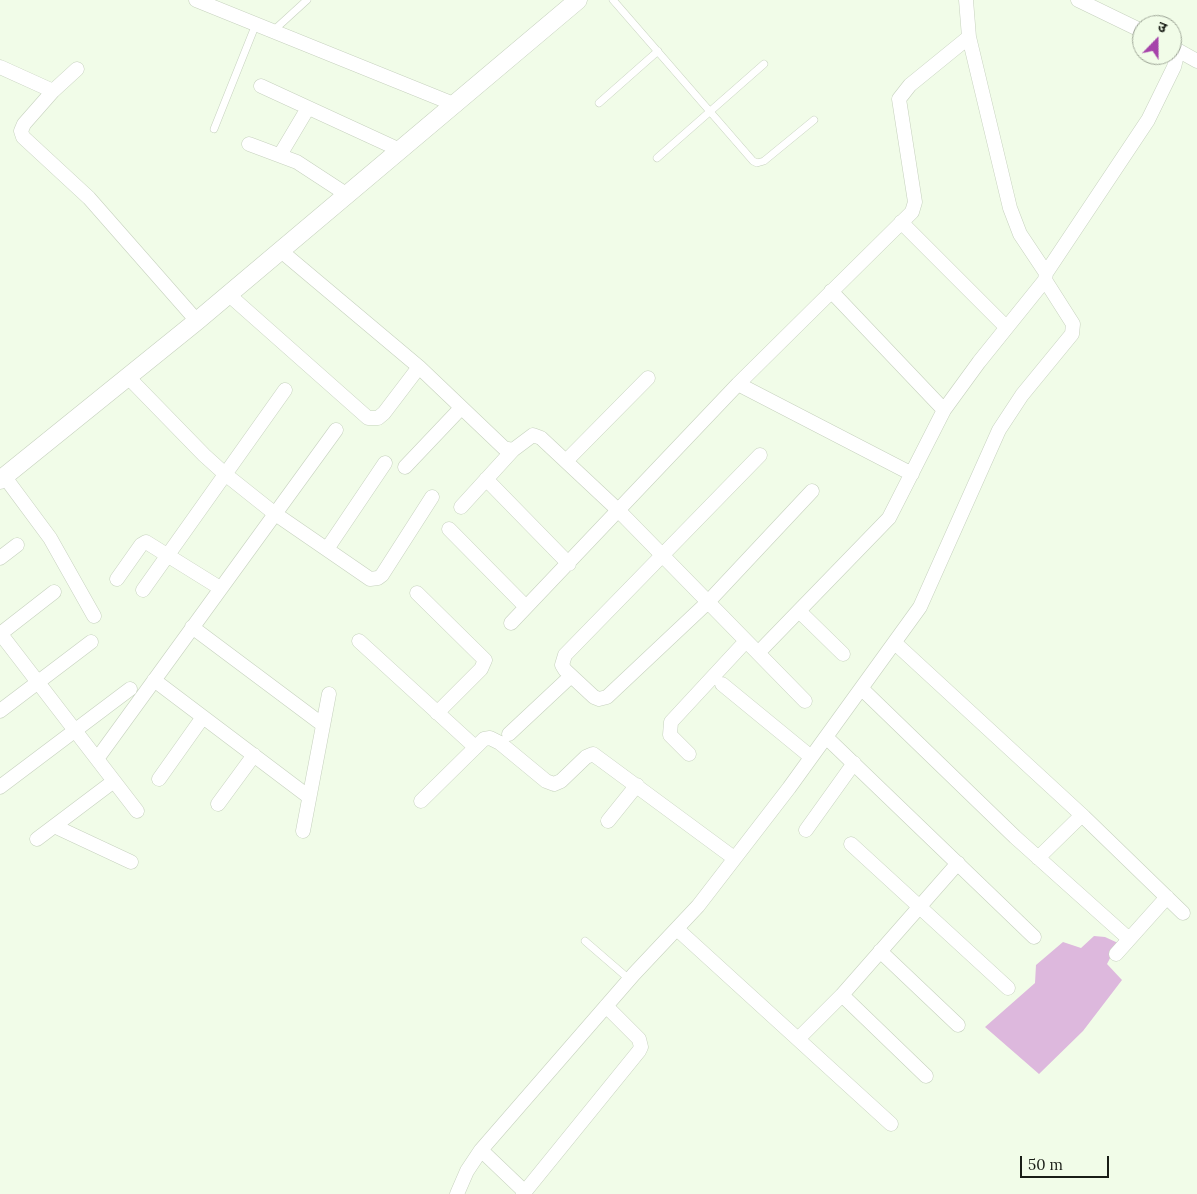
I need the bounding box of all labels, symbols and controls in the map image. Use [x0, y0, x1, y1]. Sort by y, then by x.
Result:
north arrow [1132, 15, 1182, 65]
text: उ [1155, 17, 1169, 37]
scale bar [1022, 1146, 1111, 1178]
text: 50 m [1028, 1155, 1063, 1174]

